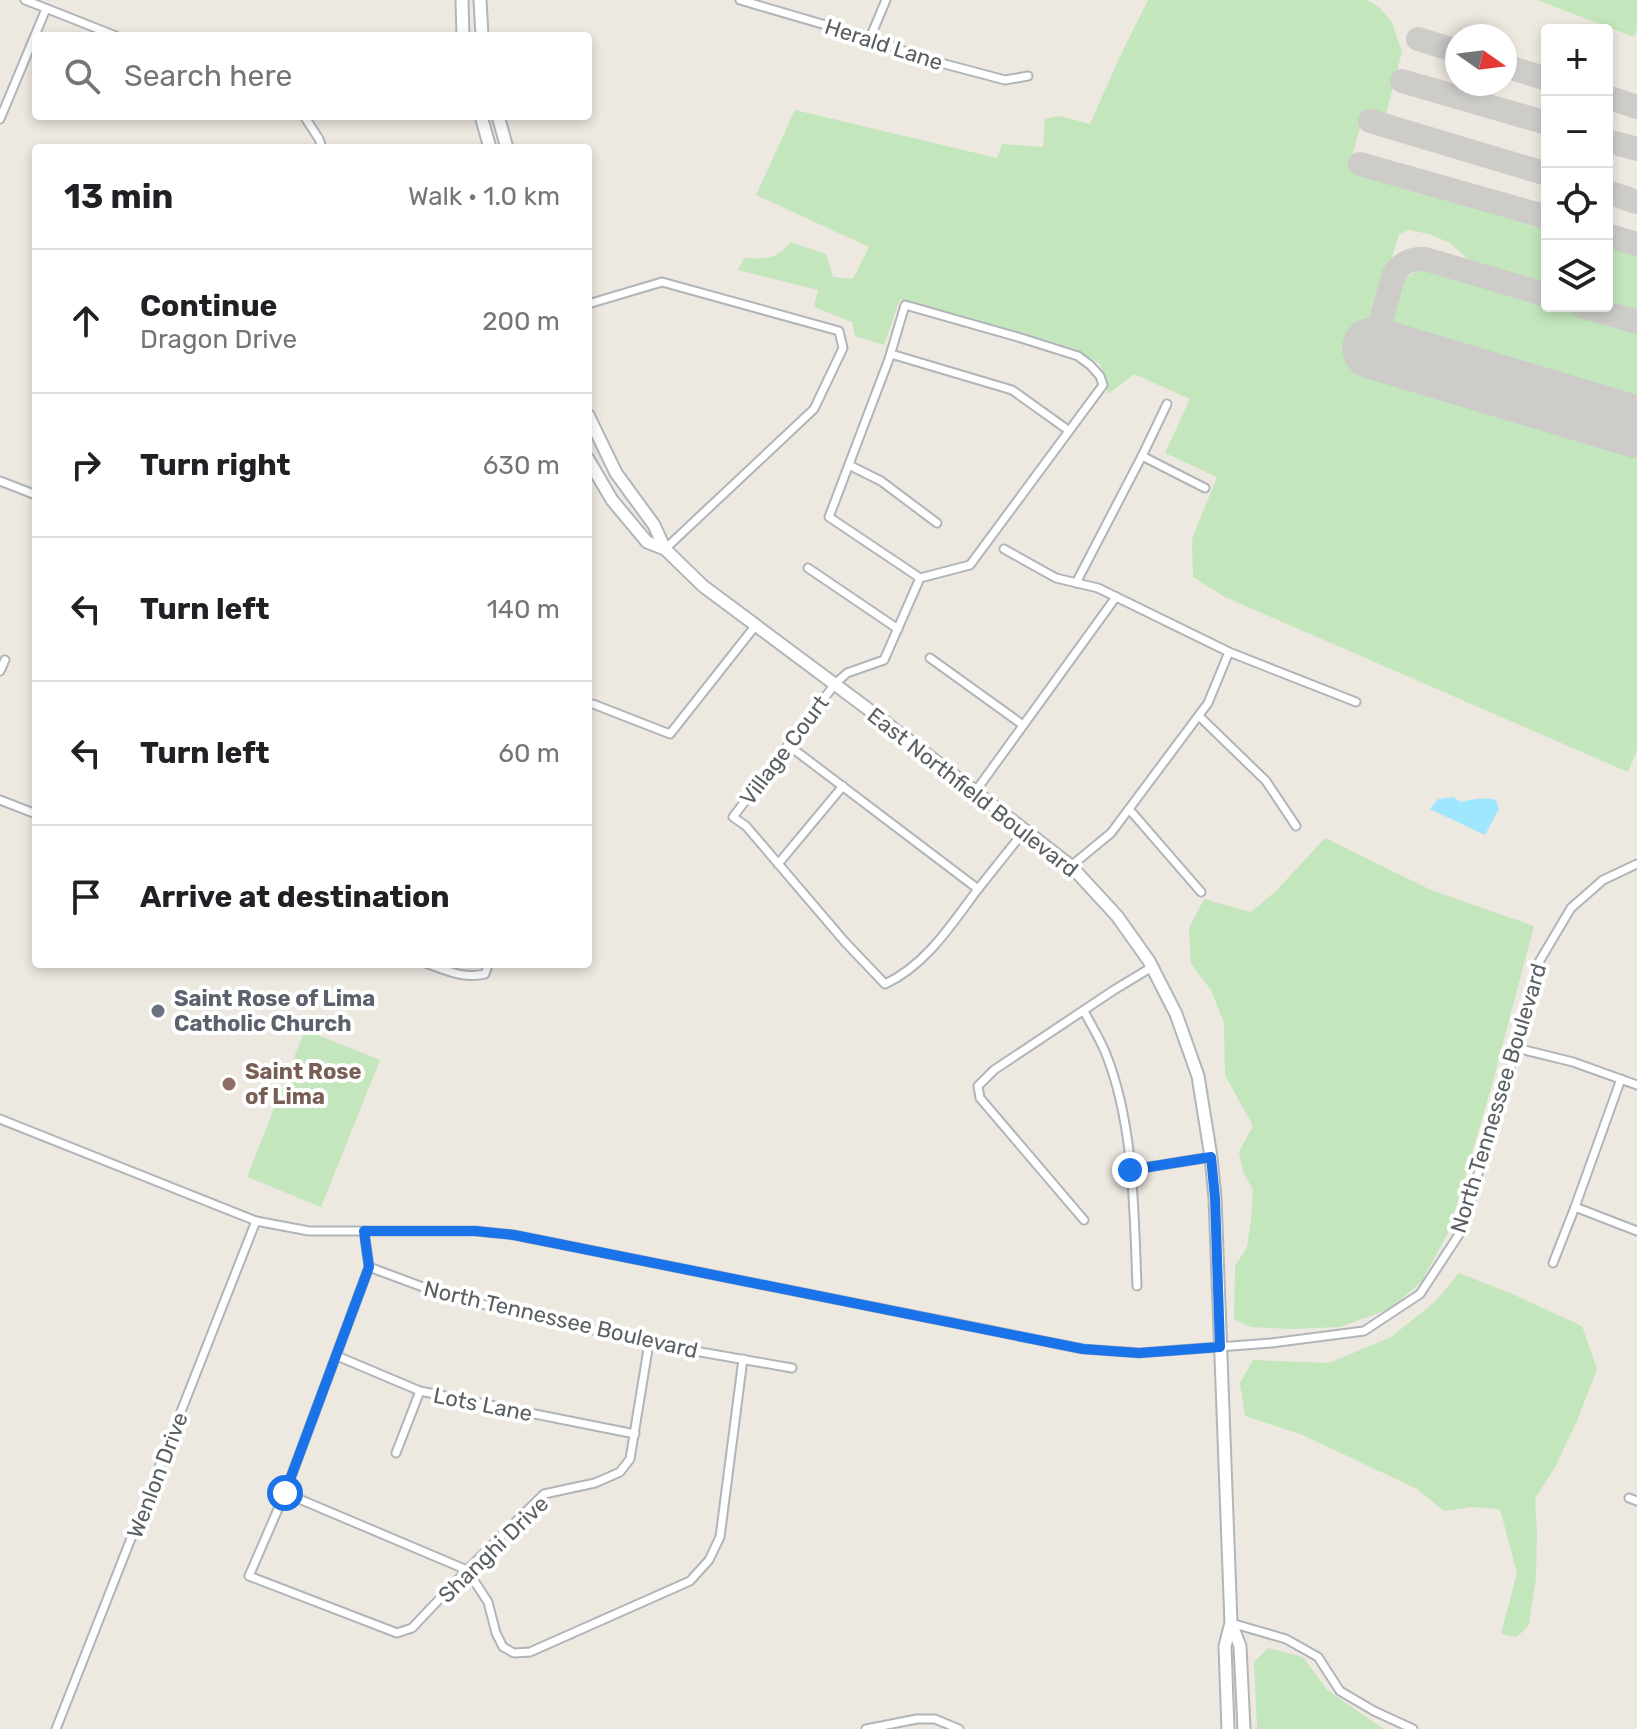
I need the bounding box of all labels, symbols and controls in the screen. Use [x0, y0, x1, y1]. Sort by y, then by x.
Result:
street label: Herald Lane [821, 13, 946, 76]
north arrow [1445, 24, 1517, 96]
map controls [1541, 24, 1613, 312]
button: + [1541, 24, 1613, 96]
search box [32, 32, 592, 120]
icon: search [60, 54, 104, 98]
text: Search here [124, 58, 292, 94]
button: − [1541, 96, 1613, 168]
button: locate [1541, 168, 1613, 240]
text: 13 min [64, 176, 173, 217]
text: Walk · 1.0 km [408, 181, 560, 212]
button: layers [1541, 240, 1613, 312]
text: Continue [140, 288, 277, 324]
icon: ahead [64, 299, 108, 343]
text: 200 m [482, 306, 560, 337]
text: Dragon Drive [140, 324, 297, 355]
icon: right [64, 443, 108, 487]
text: Turn right [140, 447, 291, 483]
text: 630 m [483, 450, 560, 481]
icon: left [64, 587, 108, 631]
text: Turn left [140, 591, 270, 627]
text: 140 m [487, 594, 560, 625]
street label: Village Court [734, 690, 835, 811]
street label: East Northfield Boulevard [862, 702, 1083, 883]
icon: left [64, 731, 108, 775]
text: Turn left [140, 735, 270, 771]
text: 60 m [498, 738, 560, 769]
icon: arrive [64, 875, 108, 919]
text: Arrive at destination [140, 879, 450, 915]
street label: North Tennessee Boulevard [1445, 960, 1552, 1236]
place label: Saint Rose of Lima Catholic Church [174, 985, 375, 1037]
marker: Saint Rose of Lima Catholic Church [149, 1002, 167, 1020]
place label: Saint Rose of Lima [245, 1058, 362, 1110]
marker: Saint Rose of Lima [220, 1075, 238, 1093]
route end [1112, 1152, 1148, 1188]
street label: North Tennessee Boulevard [421, 1275, 701, 1364]
street label: Lots Lane [431, 1382, 535, 1427]
street label: Wenlon Drive [121, 1409, 194, 1542]
route start [267, 1475, 303, 1511]
street label: Shanghi Drive [433, 1490, 554, 1609]

